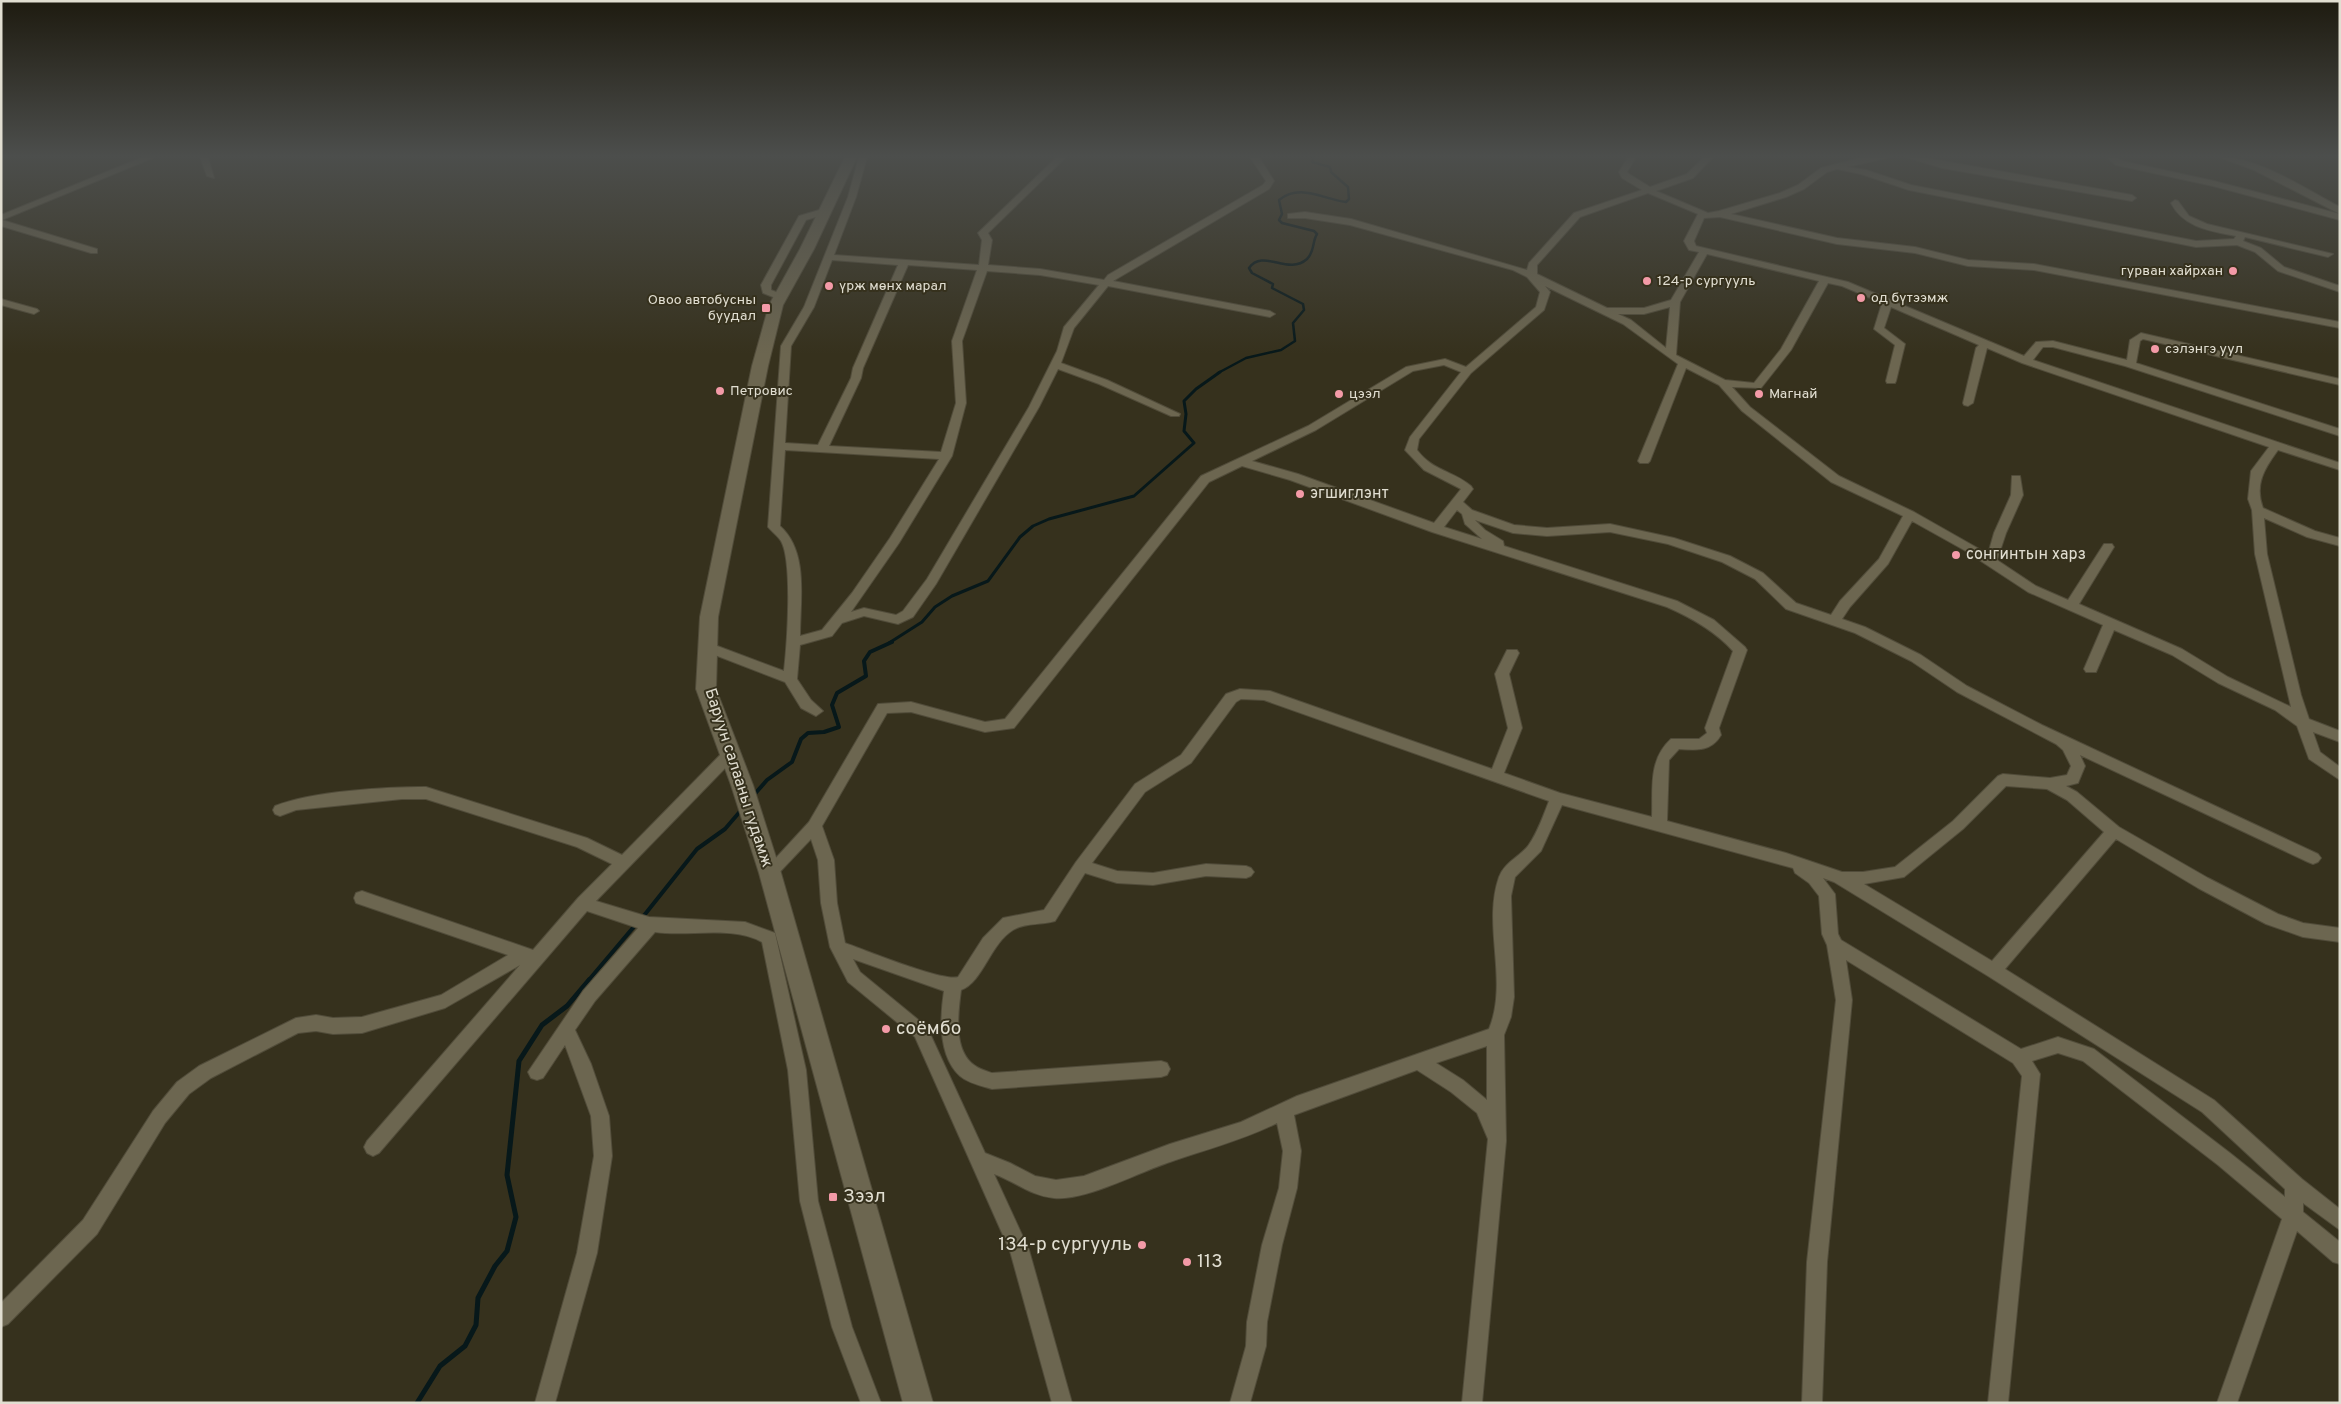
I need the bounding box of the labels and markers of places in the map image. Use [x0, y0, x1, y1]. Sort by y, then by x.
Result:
place label: гурван хайрхан [2121, 263, 2223, 280]
marker: гурван хайрхан [2227, 265, 2239, 277]
place label: 124-р сургууль [1657, 273, 1756, 290]
marker: 124-р сургууль [1641, 275, 1653, 287]
place label: үрж мөнх марал [839, 278, 947, 295]
marker: үрж мөнх марал [823, 280, 835, 292]
place label: од бүтээмж [1871, 290, 1949, 307]
place label: Овоо автобусны буудал [648, 292, 756, 325]
marker: од бүтээмж [1855, 292, 1867, 304]
marker: Овоо автобусны буудал [760, 302, 772, 314]
place label: сэлэнгэ уул [2165, 341, 2243, 358]
marker: сэлэнгэ уул [2149, 343, 2161, 355]
place label: Петровис [730, 383, 793, 400]
marker: Петровис [714, 385, 726, 397]
place label: цээл [1349, 386, 1381, 403]
place label: Магнай [1769, 386, 1817, 403]
marker: цээл [1333, 388, 1345, 400]
marker: Магнай [1753, 388, 1765, 400]
place label: эгшиглэнт [1310, 484, 1389, 504]
marker: эгшиглэнт [1294, 488, 1306, 500]
place label: сонгинтын харз [1966, 545, 2086, 565]
marker: сонгинтын харз [1950, 549, 1962, 561]
place label: соёмбо [896, 1017, 961, 1041]
marker: соёмбо [880, 1023, 892, 1035]
place label: Зээл [843, 1185, 886, 1209]
marker: Зээл [827, 1191, 839, 1203]
place label: 134-р сургууль [998, 1233, 1132, 1257]
marker: 134-р сургууль [1136, 1239, 1148, 1251]
place label: 113 [1197, 1250, 1223, 1274]
marker: 113 [1181, 1256, 1193, 1268]

